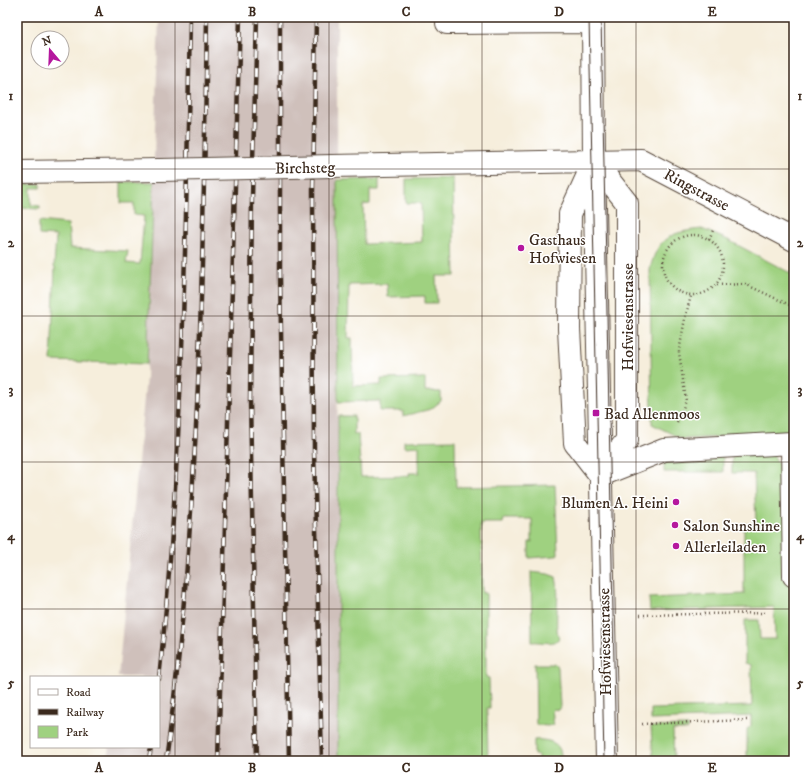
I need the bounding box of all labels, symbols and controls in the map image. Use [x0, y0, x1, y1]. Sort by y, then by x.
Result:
text: A [94, 4, 104, 20]
text: B [248, 4, 256, 20]
text: C [402, 4, 411, 20]
text: D [554, 4, 564, 20]
text: E [707, 4, 717, 20]
north arrow [30, 30, 70, 70]
text: N [41, 33, 54, 50]
text: 1 [9, 88, 14, 104]
text: 1 [798, 88, 803, 104]
street label: Birchsteg [275, 157, 336, 179]
street label: Ringstrasse [660, 164, 733, 216]
place label: Gasthaus Hofwiesen [529, 230, 597, 268]
text: 2 [8, 235, 15, 251]
text: 2 [797, 235, 804, 251]
marker: Gasthaus Hofwiesen [516, 243, 526, 253]
street label: Hofwiesenstrasse [618, 263, 638, 371]
text: 3 [9, 382, 14, 398]
text: 3 [798, 382, 803, 398]
place label: Bad Allenmoos [604, 404, 700, 424]
marker: Bad Allenmoos [591, 408, 601, 418]
place label: Blumen A. Heini [561, 493, 668, 513]
marker: Blumen A. Heini [671, 497, 681, 507]
place label: Salon Sunshine [683, 516, 780, 536]
marker: Salon Sunshine [670, 520, 680, 530]
text: 4 [6, 528, 15, 545]
text: 4 [795, 528, 804, 545]
place label: Allerleiladen [684, 537, 767, 557]
marker: Allerleiladen [671, 541, 681, 551]
street label: Hofwiesenstrasse [594, 587, 616, 696]
text: 5 [7, 675, 15, 691]
text: 5 [796, 675, 804, 691]
legend [30, 676, 160, 748]
text: Road [66, 685, 91, 700]
text: Railway [66, 705, 104, 720]
text: Park [66, 725, 88, 740]
text: A [94, 760, 104, 776]
text: B [248, 760, 256, 776]
text: C [402, 760, 411, 776]
text: D [554, 760, 564, 776]
text: E [707, 760, 717, 776]

